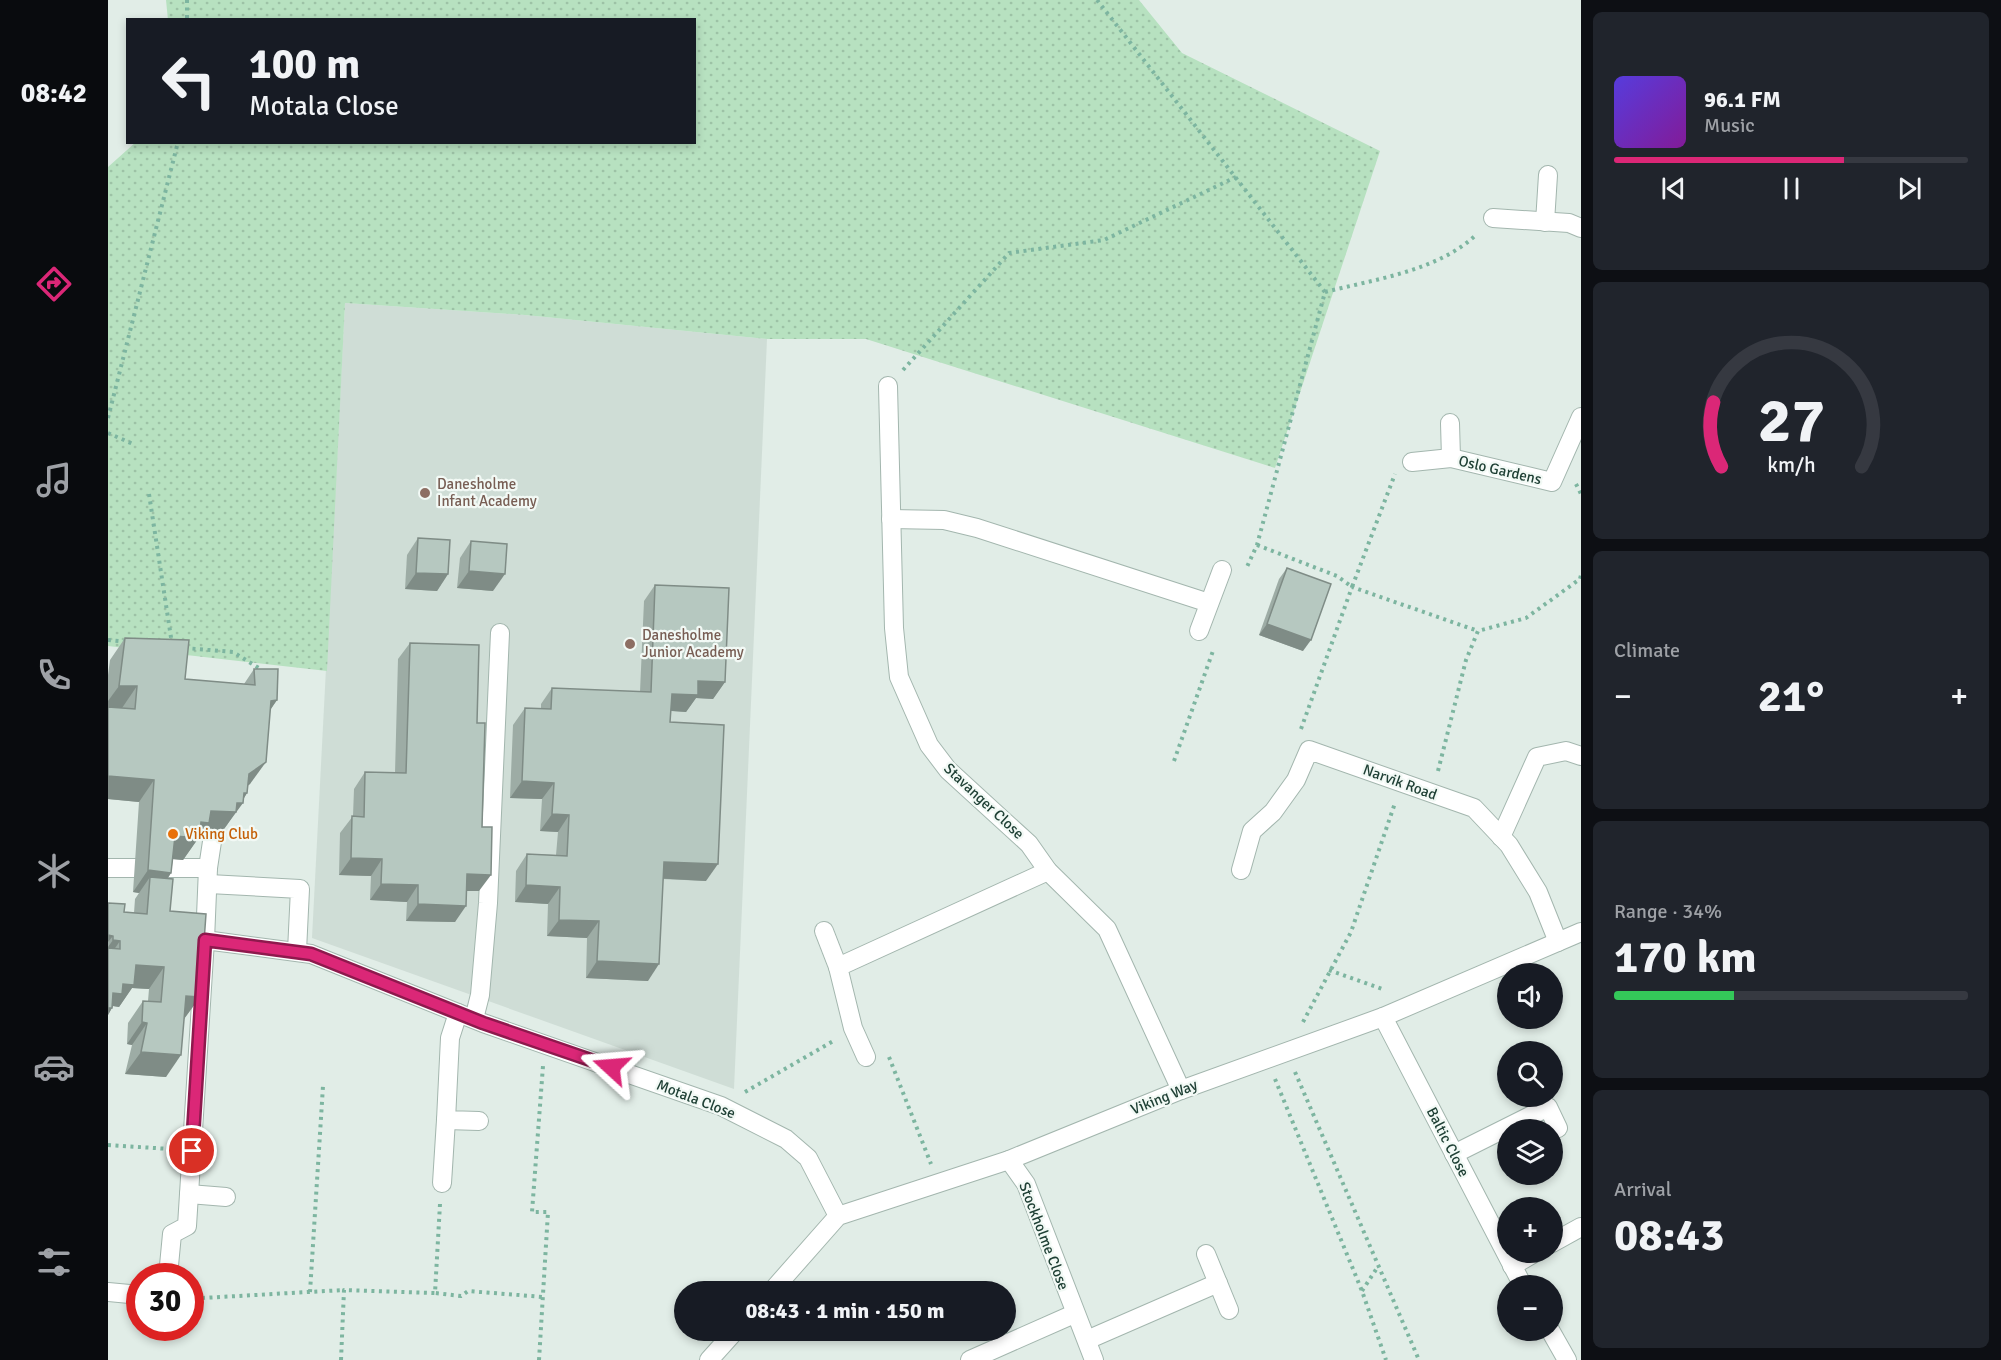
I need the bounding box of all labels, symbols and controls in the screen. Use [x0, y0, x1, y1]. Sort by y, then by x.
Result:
text: 100 m [249, 39, 360, 90]
icon: left [150, 42, 228, 120]
text: 08:42 [21, 77, 87, 110]
text: 96.1 FM [1704, 86, 1781, 113]
text: Motala Close [249, 90, 399, 123]
text: Music [1704, 113, 1755, 138]
icon: previous [1657, 172, 1690, 205]
icon: pause [1775, 172, 1808, 205]
icon: next [1893, 172, 1926, 205]
icon: directions [33, 263, 75, 305]
text: 27 [1757, 383, 1825, 460]
street label: Oslo Gardens [1457, 452, 1544, 488]
text: km/h [1767, 453, 1815, 479]
icon: music [33, 459, 75, 501]
place label: Danesholme Infant Academy [437, 475, 537, 510]
marker: Danesholme Infant Academy [418, 486, 432, 500]
place label: Danesholme Junior Academy [642, 626, 744, 661]
marker: Danesholme Junior Academy [623, 637, 637, 651]
text: Climate [1614, 638, 1680, 663]
icon: phone [33, 654, 75, 696]
text: 21° [1758, 669, 1824, 724]
text: − [1614, 676, 1632, 717]
text: + [1950, 676, 1968, 717]
street label: Stavanger Close [940, 759, 1028, 843]
street label: Narvik Road [1361, 760, 1439, 804]
place label: Viking Club [185, 825, 258, 843]
marker: Viking Club [166, 827, 180, 841]
icon: climate [33, 850, 75, 892]
text: Range · 34% [1614, 899, 1722, 924]
text: 170 km [1614, 930, 1757, 985]
map controls [1497, 963, 1563, 1341]
button: sound [1497, 963, 1563, 1029]
position arrow [579, 1035, 643, 1099]
button: search [1497, 1041, 1563, 1107]
icon: car [33, 1046, 75, 1088]
street label: Motala Close [654, 1076, 738, 1122]
street label: Viking Way [1128, 1076, 1200, 1118]
street label: Baltic Close [1423, 1104, 1473, 1180]
button: layers [1497, 1119, 1563, 1185]
pin [166, 1125, 217, 1176]
icon: arrive [175, 1134, 208, 1167]
text: Arrival [1614, 1177, 1672, 1202]
street label: Stockholme Close [1015, 1179, 1073, 1293]
button: + [1497, 1197, 1563, 1263]
text: 08:43 [1614, 1208, 1724, 1263]
icon: filters [33, 1241, 75, 1283]
speed limit sign: 30 [126, 1263, 204, 1341]
button: − [1497, 1275, 1563, 1341]
text: 08:43 · 1 min · 150 m [745, 1297, 945, 1324]

